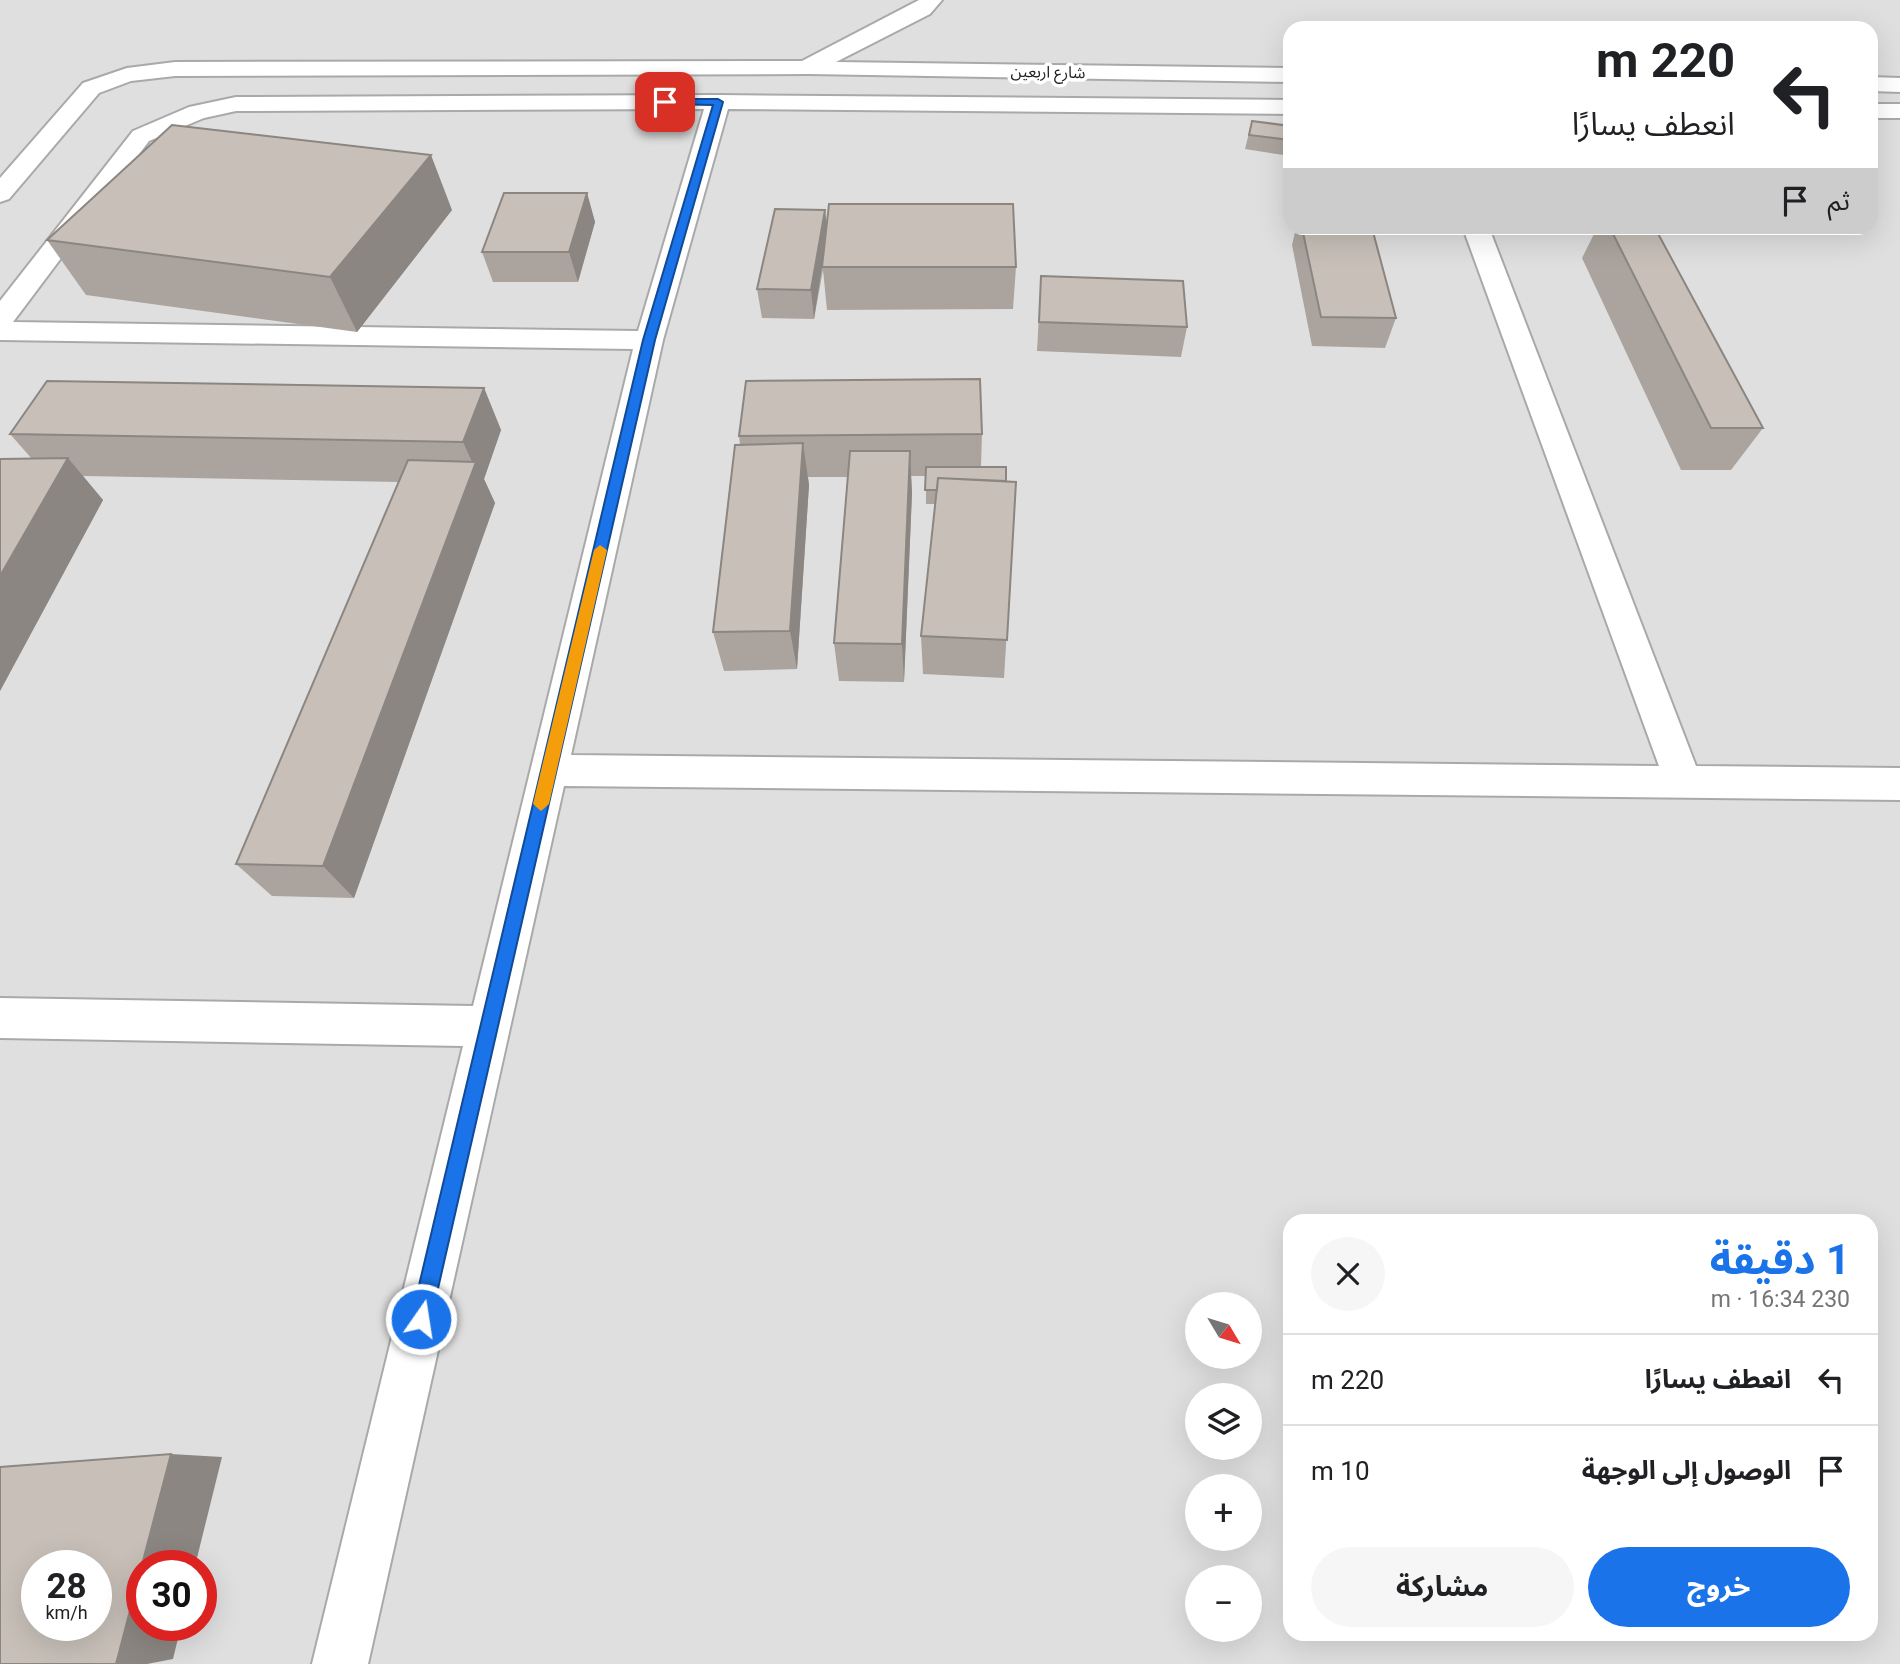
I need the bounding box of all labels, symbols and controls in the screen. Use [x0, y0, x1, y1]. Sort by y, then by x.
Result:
text: 220 m [1596, 32, 1735, 89]
icon: left [1759, 49, 1850, 140]
street label: شارع اربعين [1010, 62, 1085, 85]
pin [635, 72, 695, 132]
icon: arrive [646, 83, 684, 121]
text: انعطف يسارًا [1572, 105, 1735, 143]
icon: arrive [1776, 182, 1814, 220]
text: ثم [1828, 186, 1850, 216]
text: 1 دقيقة [1710, 1235, 1850, 1284]
button: close [1311, 1237, 1385, 1311]
position arrow [384, 1282, 458, 1356]
text: 230 m · 16:34 [1711, 1286, 1850, 1313]
north arrow [1185, 1292, 1262, 1368]
map controls [1185, 1292, 1262, 1642]
icon: left [1812, 1361, 1850, 1399]
text: انعطف يسارًا [1645, 1364, 1791, 1394]
text: 220 m [1311, 1365, 1384, 1395]
button: layers [1185, 1383, 1262, 1460]
icon: arrive [1812, 1452, 1850, 1490]
text: الوصول إلى الوجهة [1582, 1455, 1791, 1485]
text: 10 m [1311, 1456, 1370, 1486]
button: + [1185, 1474, 1262, 1551]
button: مشاركة [1311, 1547, 1574, 1627]
button: خروج [1588, 1547, 1850, 1627]
speed limit sign: 30 [126, 1550, 217, 1641]
button: − [1185, 1565, 1262, 1642]
text: 28 [46, 1566, 87, 1607]
text: km/h [45, 1602, 88, 1623]

